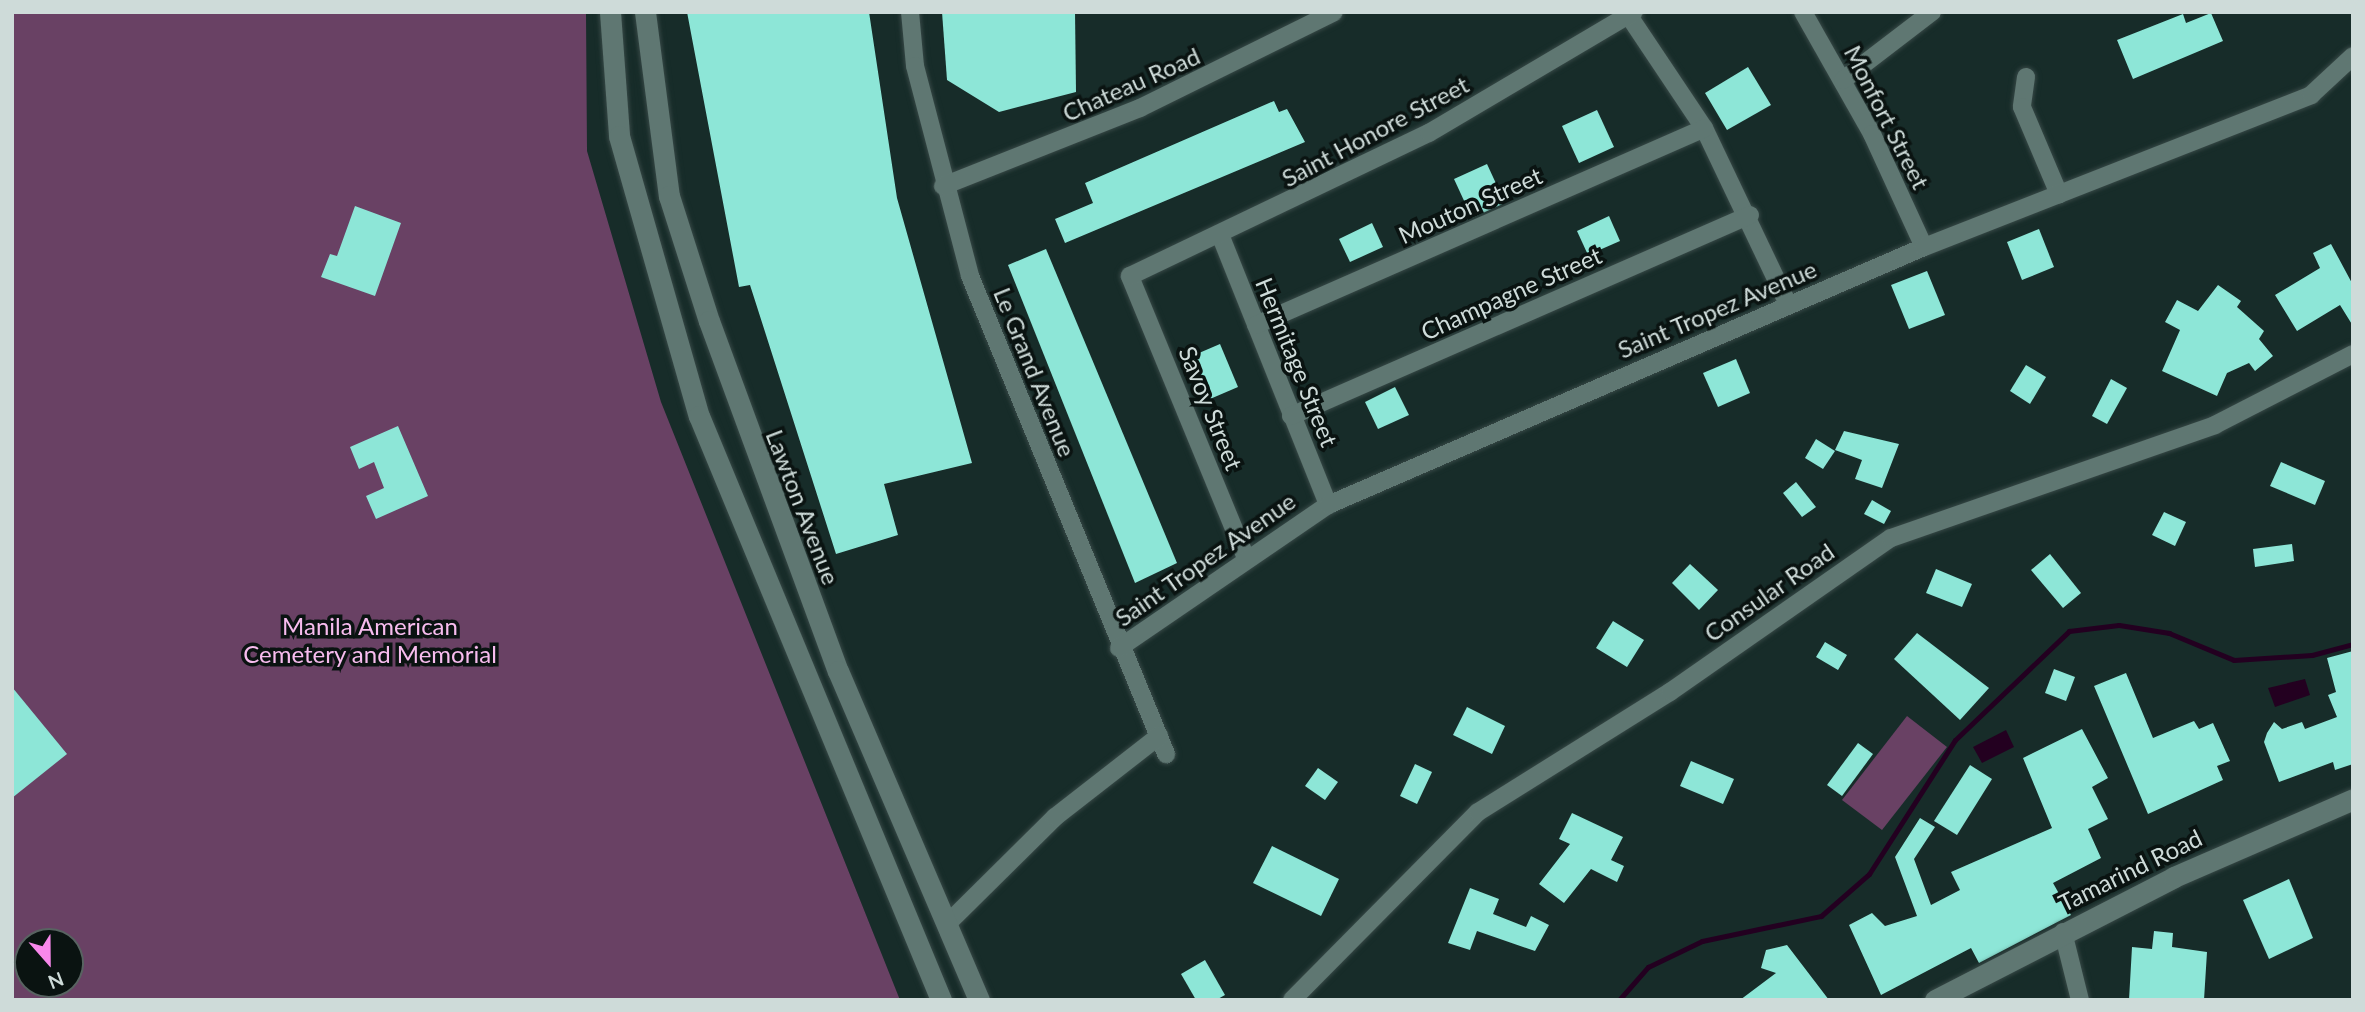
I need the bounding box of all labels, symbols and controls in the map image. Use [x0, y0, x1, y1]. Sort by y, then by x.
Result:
street label: Chateau Road [1058, 41, 1204, 127]
street label: Monfort Street [1839, 41, 1935, 193]
street label: Saint Honore Street [1277, 70, 1473, 192]
street label: Mouton Street [1394, 161, 1546, 249]
street label: Champagne Street [1416, 240, 1606, 346]
street label: Saint Tropez Avenue [1613, 254, 1821, 364]
street label: Hermitage Street [1250, 273, 1344, 451]
street label: Le Grand Avenue [988, 283, 1082, 461]
street label: Savoy Street [1173, 342, 1249, 474]
street label: Lawton Avenue [760, 425, 846, 589]
street label: Saint Tropez Avenue [1109, 486, 1301, 632]
street label: Consular Road [1698, 537, 1840, 647]
park label: Manila American Cemetery and Memorial [243, 612, 497, 668]
street label: Tamarind Road [2054, 823, 2206, 917]
north arrow [14, 928, 84, 998]
text: N [45, 968, 67, 995]

